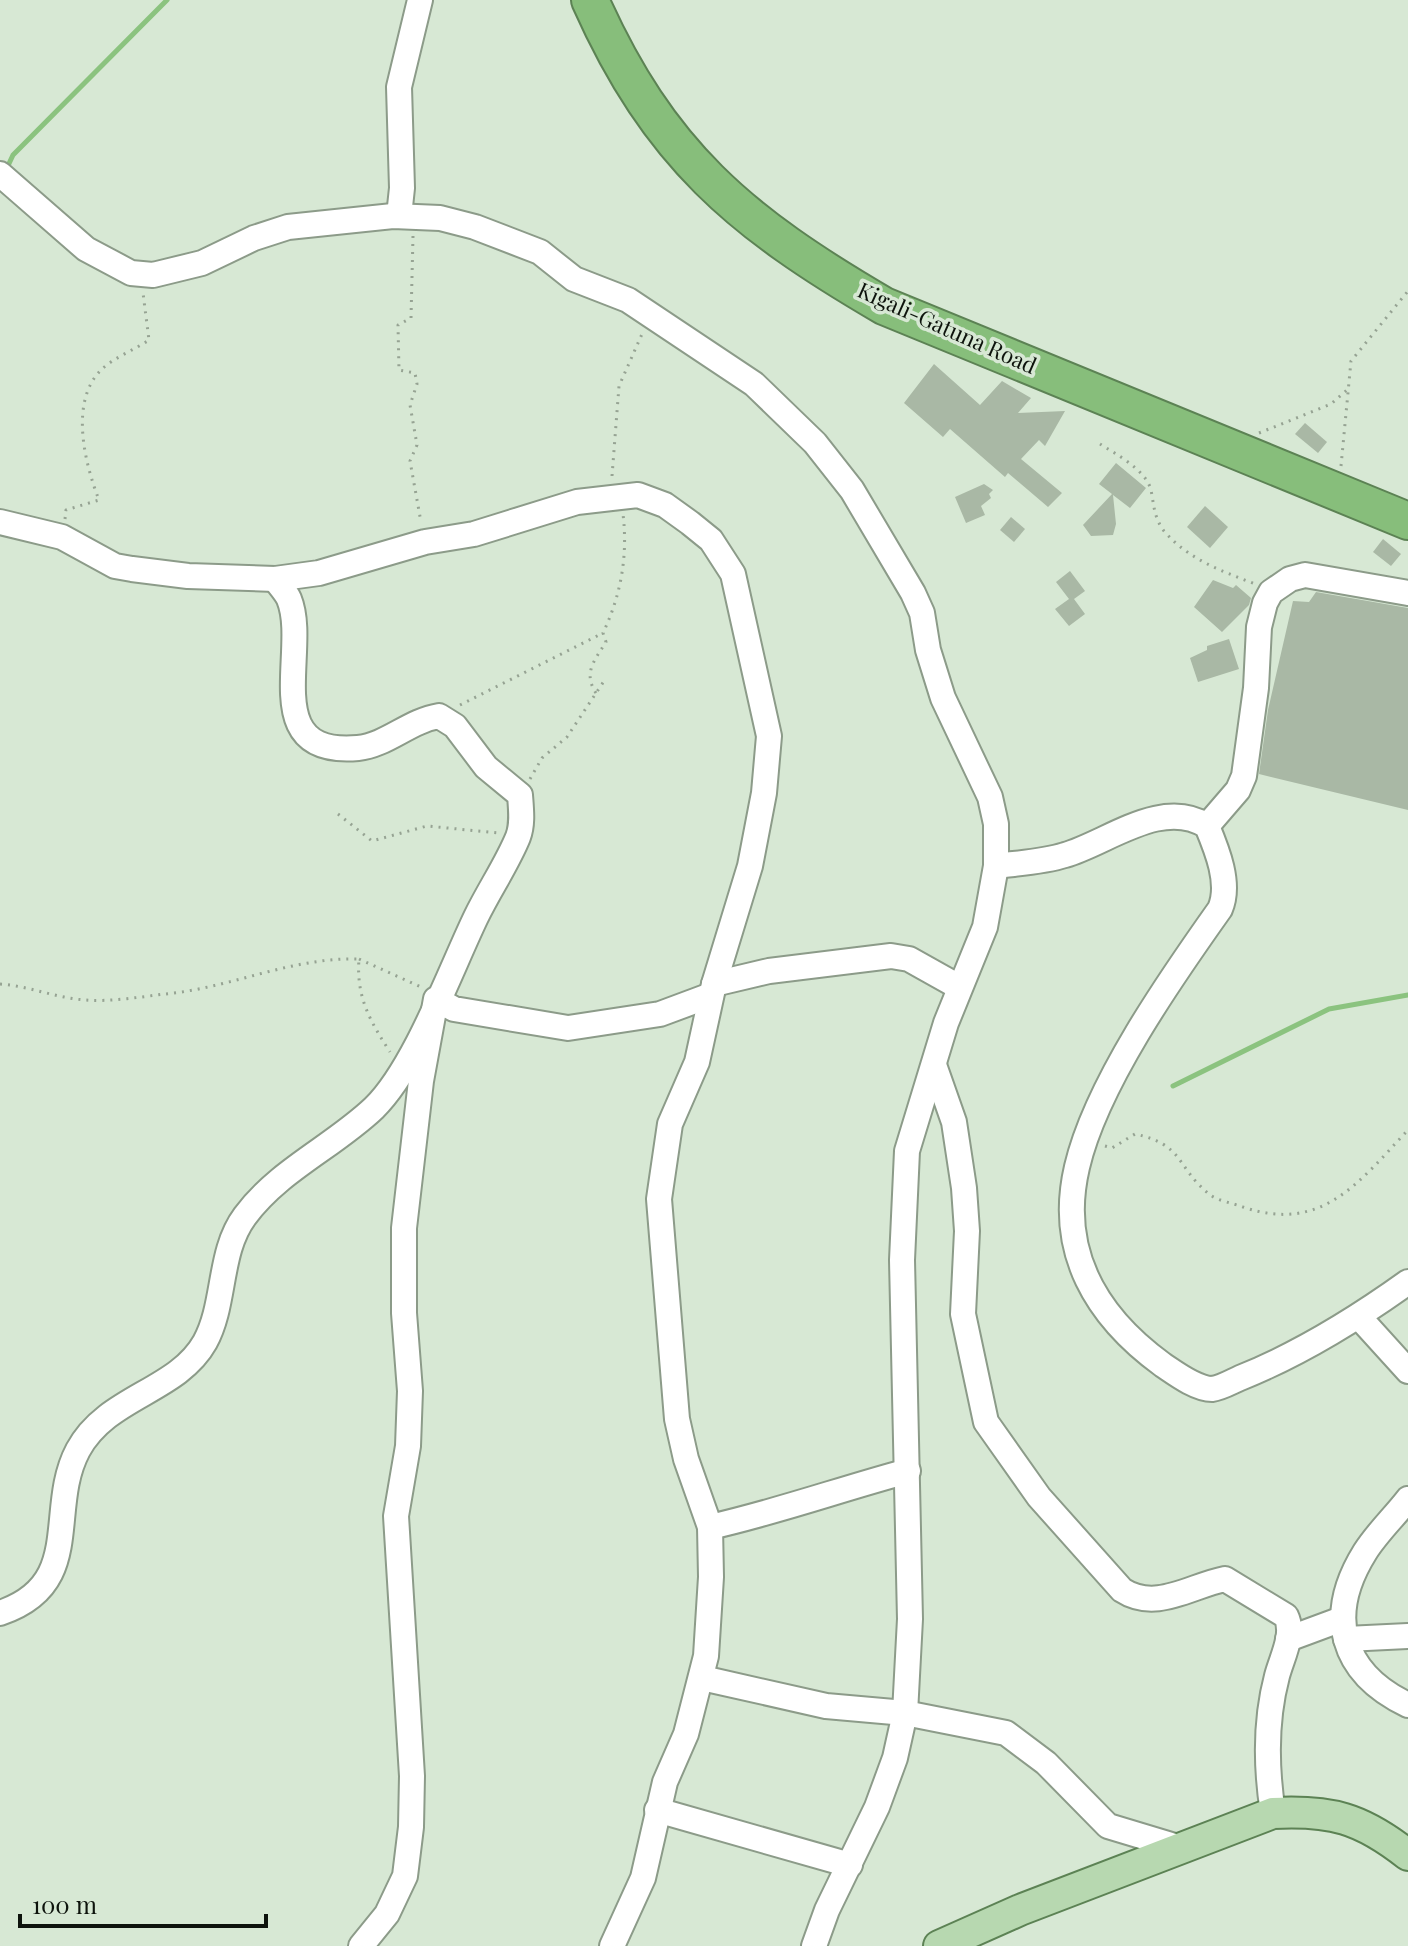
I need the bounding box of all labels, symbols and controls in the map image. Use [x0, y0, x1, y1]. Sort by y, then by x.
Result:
street label: Kigali-Gatuna Road [853, 274, 1042, 380]
scale bar [20, 1878, 266, 1928]
text: 100 m [32, 1888, 97, 1920]

